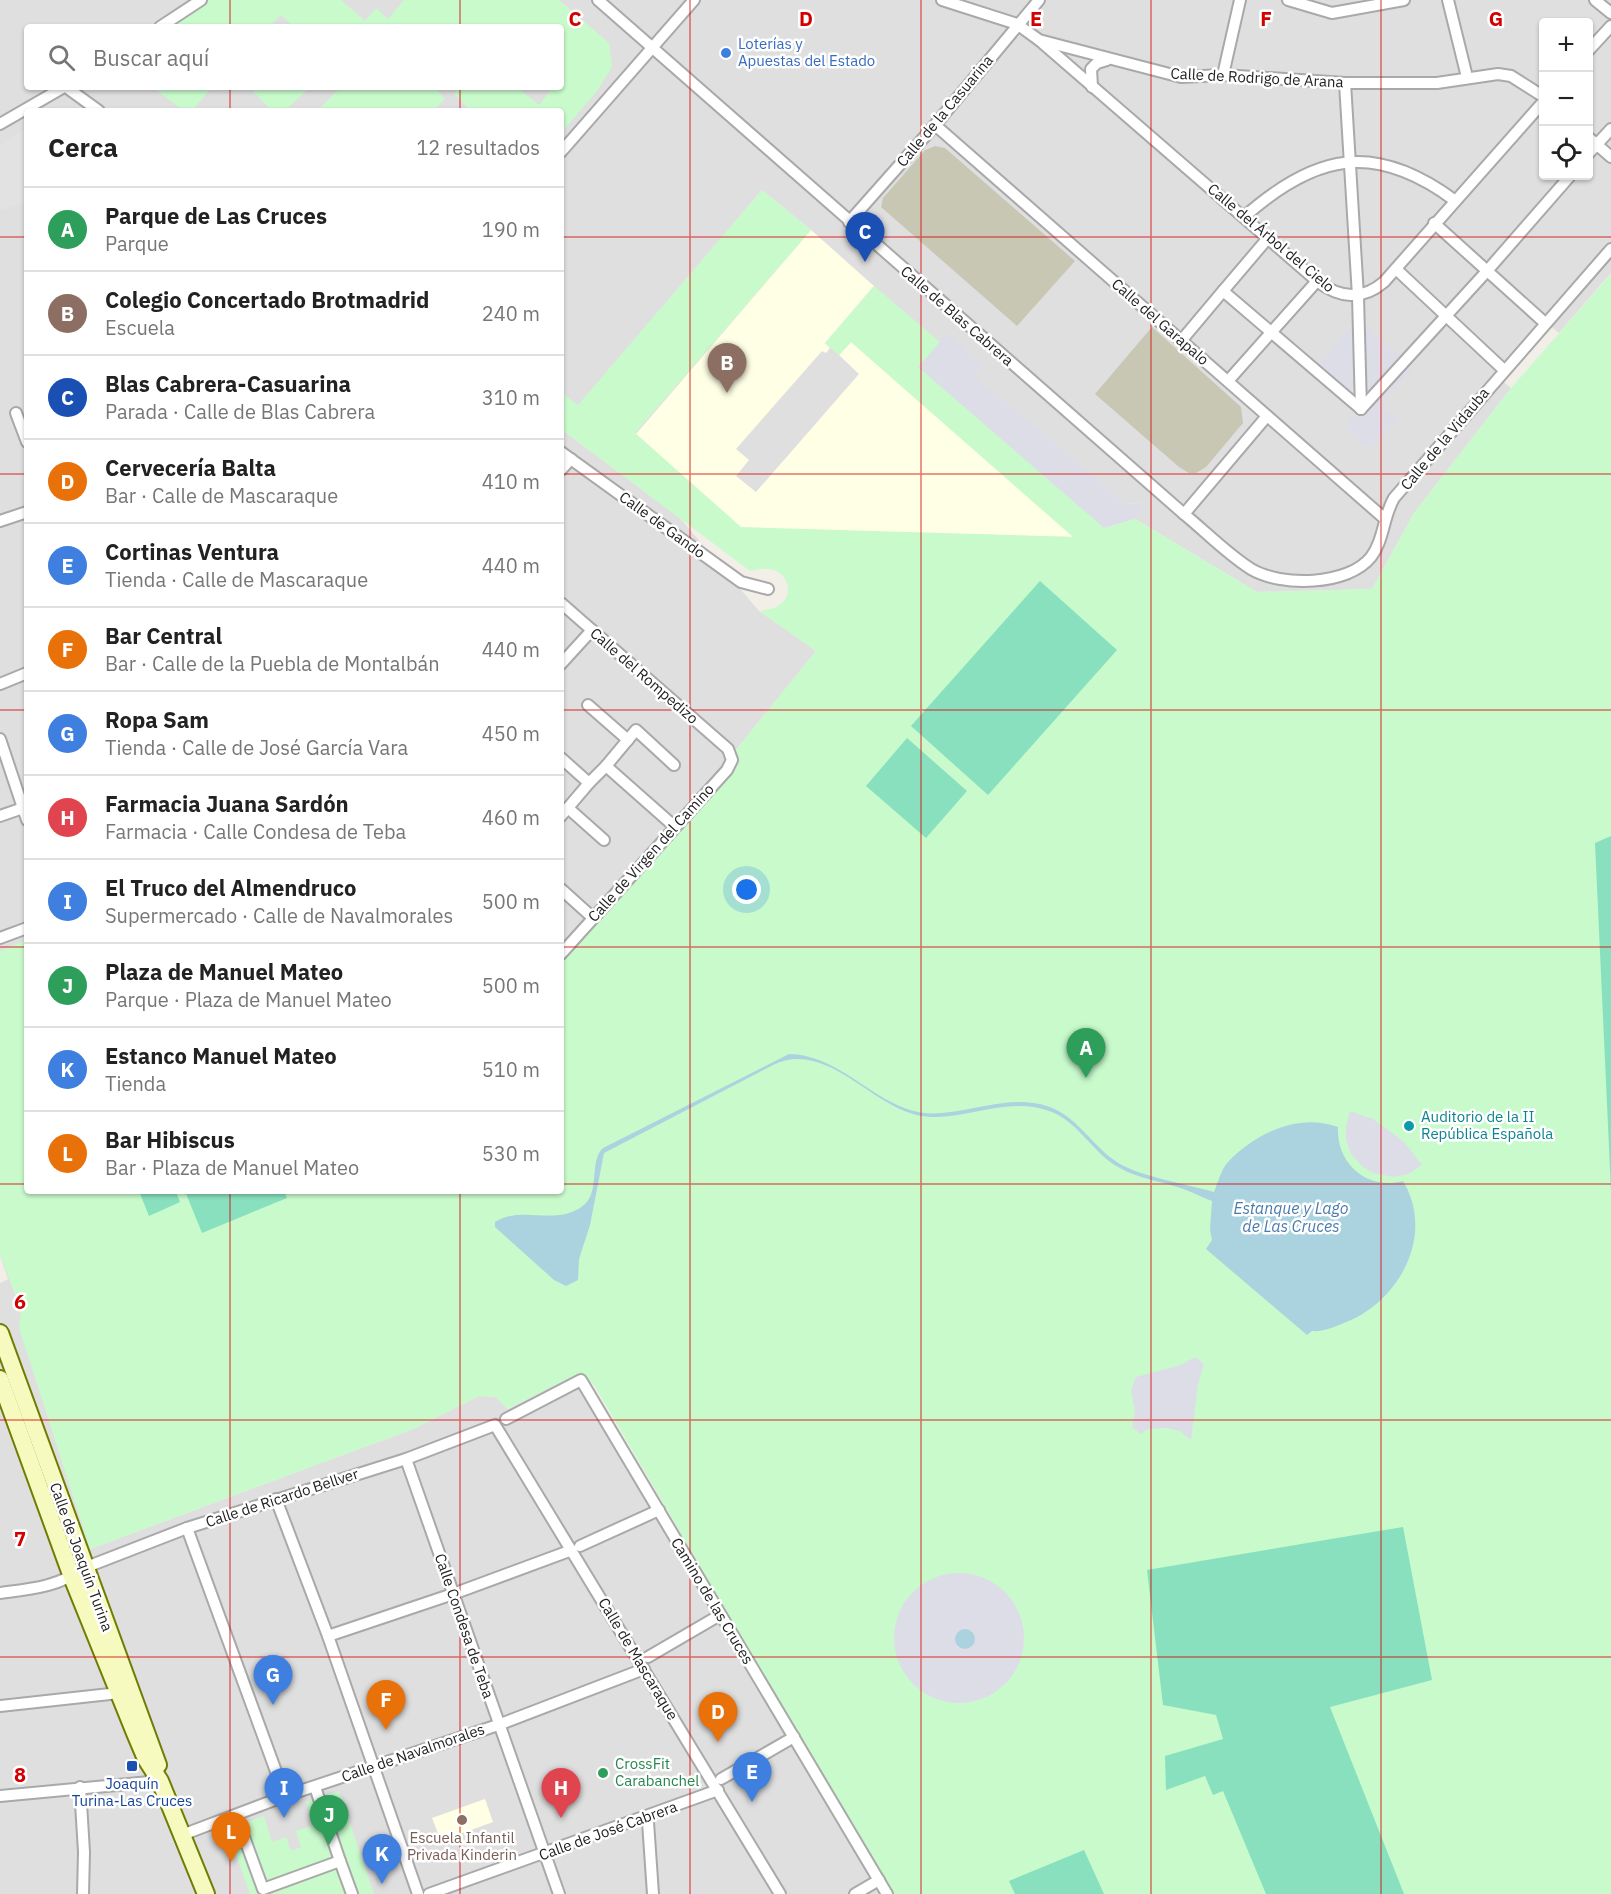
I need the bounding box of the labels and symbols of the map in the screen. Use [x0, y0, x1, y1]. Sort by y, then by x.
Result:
text: C [568, 5, 582, 32]
text: D [799, 5, 813, 32]
text: E [1030, 5, 1042, 32]
text: F [1260, 5, 1272, 32]
text: G [1489, 5, 1503, 32]
place label: Loterías y Apuestas del Estado [738, 34, 875, 70]
marker: Loterías y Apuestas del Estado [719, 46, 733, 60]
street label: Calle de la Casuarina [892, 51, 997, 171]
street label: Calle de Rodrigo de Arana [1170, 63, 1344, 92]
street label: Calle del Árbol del Cielo [1204, 179, 1339, 296]
pin: C [846, 212, 884, 262]
street label: Calle de Blas Cabrera [897, 261, 1018, 370]
street label: Calle del Garapalo [1108, 274, 1213, 369]
pin: B [708, 344, 746, 393]
street label: Calle de la Vidauba [1396, 383, 1493, 494]
street label: Calle de Gando [616, 487, 709, 562]
street label: Calle del Rompedizo [586, 623, 702, 728]
street label: Calle de Virgen del Camino [584, 780, 718, 926]
your location [732, 875, 761, 904]
pin: A [1066, 1028, 1106, 1078]
place label: Auditorio de la II República Española [1421, 1107, 1553, 1143]
marker: Auditorio de la II República Española [1402, 1119, 1416, 1133]
water label: Estanque y Lago de Las Cruces [1233, 1198, 1349, 1236]
text: 6 [14, 1288, 26, 1315]
street label: Calle de Ricardo Bellver [203, 1464, 361, 1531]
street label: Calle de Joaquín Turina [46, 1480, 117, 1634]
text: 7 [14, 1525, 26, 1552]
street label: Camino de las Cruces [667, 1534, 758, 1668]
street label: Calle Condesa de Teba [431, 1551, 498, 1701]
street label: Calle de Mascaraque [594, 1594, 683, 1723]
pin: G [254, 1656, 292, 1705]
pin: F [366, 1680, 406, 1730]
pin: D [698, 1692, 738, 1742]
street label: Calle de Navalmorales [339, 1719, 487, 1786]
pin: E [732, 1752, 771, 1802]
place label: CrossFit Carabanchel [615, 1754, 699, 1790]
marker: Joaquín Turina-Las Cruces [125, 1759, 139, 1773]
text: 8 [14, 1761, 26, 1788]
marker: CrossFit Carabanchel [596, 1766, 610, 1780]
pin: I [264, 1768, 304, 1818]
pin: H [542, 1768, 580, 1818]
place label: Joaquín Turina-Las Cruces [72, 1774, 192, 1810]
pin: J [310, 1796, 348, 1845]
street label: Calle de José Cabrera [536, 1797, 680, 1864]
pin: L [212, 1812, 250, 1862]
marker: Escuela Infantil Privada Kinderin [455, 1813, 469, 1827]
place label: Escuela Infantil Privada Kinderin [407, 1828, 517, 1864]
pin: K [362, 1834, 401, 1884]

